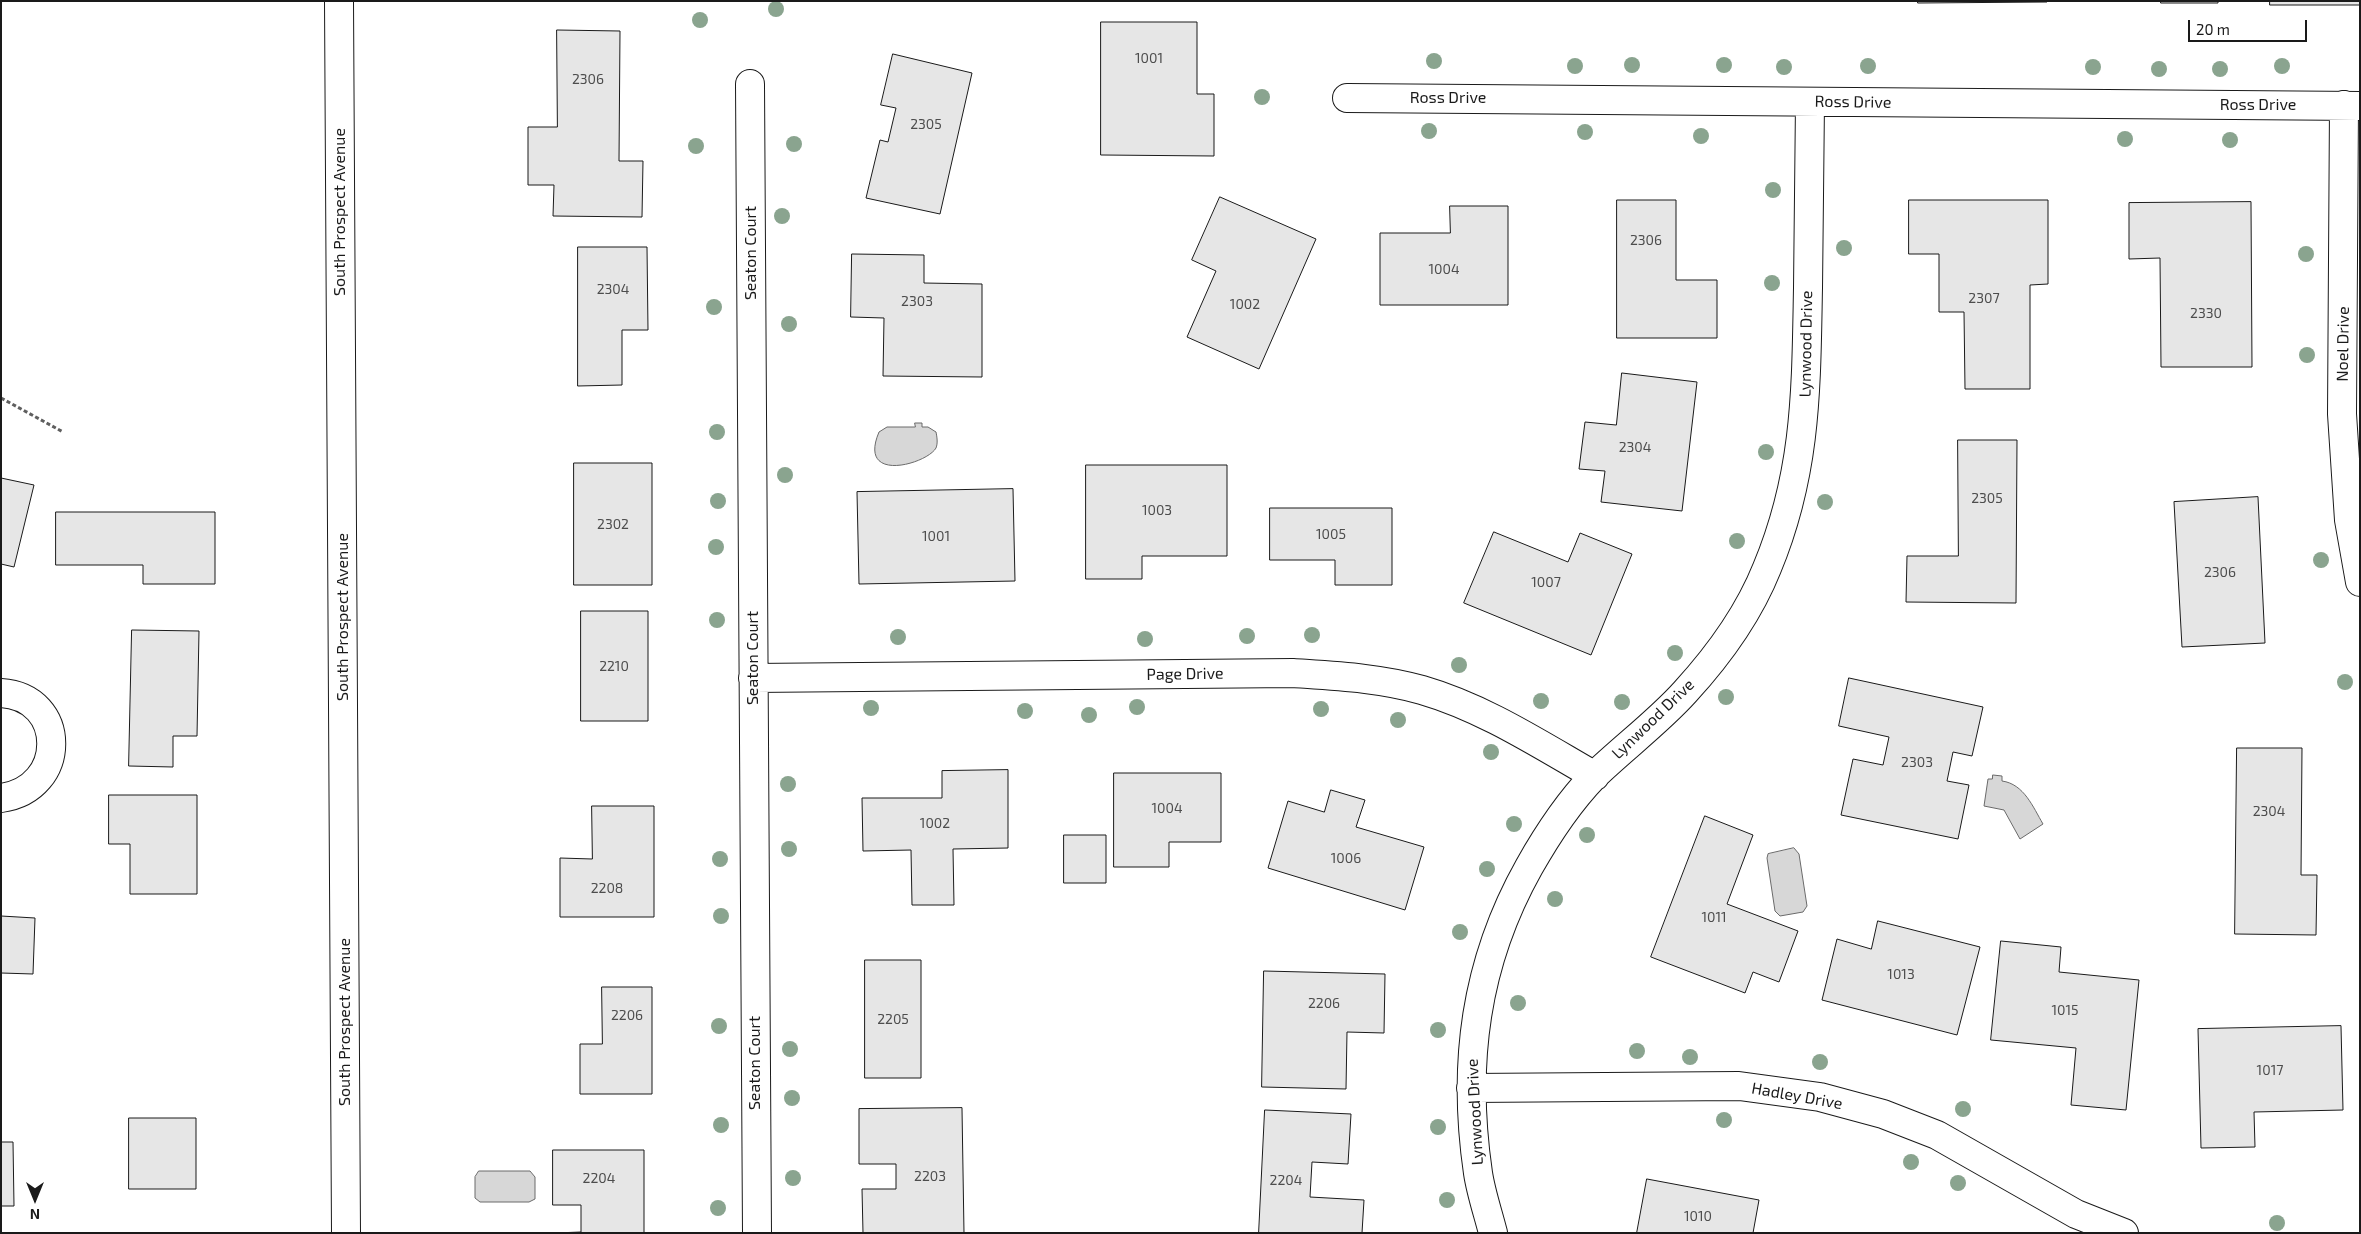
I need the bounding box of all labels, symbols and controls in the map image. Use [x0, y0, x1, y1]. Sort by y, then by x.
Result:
scale bar [2191, 10, 2310, 42]
text: 20 m [2196, 20, 2230, 38]
house number: 1001 [1135, 50, 1163, 66]
house number: 2306 [572, 71, 604, 87]
street label: Ross Drive [1410, 88, 1486, 108]
street label: Ross Drive [1814, 92, 1892, 112]
street label: Ross Drive [2220, 95, 2296, 115]
house number: 2305 [910, 116, 942, 132]
street label: South Prospect Avenue [330, 128, 350, 296]
street label: Seaton Court [741, 206, 761, 300]
house number: 2306 [1630, 232, 1662, 248]
house number: 1004 [1428, 261, 1460, 277]
house number: 2304 [597, 281, 629, 297]
street label: Lynwood Drive [1795, 290, 1817, 398]
house number: 2307 [1968, 290, 2000, 306]
house number: 2303 [901, 293, 933, 309]
house number: 1002 [1230, 296, 1260, 312]
house number: 2330 [2190, 305, 2222, 321]
street label: Noel Drive [2333, 306, 2353, 382]
house number: 2304 [1619, 439, 1651, 455]
house number: 2305 [1971, 490, 2003, 506]
house number: 1003 [1142, 502, 1172, 518]
house number: 2302 [597, 516, 629, 532]
house number: 1005 [1316, 526, 1346, 542]
house number: 1001 [922, 528, 950, 544]
street label: South Prospect Avenue [333, 533, 353, 701]
house number: 2306 [2204, 564, 2236, 580]
house number: 1007 [1531, 574, 1561, 590]
street label: Seaton Court [743, 611, 763, 705]
house number: 2210 [599, 658, 629, 674]
street label: Page Drive [1146, 664, 1224, 684]
street label: Lynwood Drive [1608, 675, 1698, 763]
house number: 2303 [1901, 754, 1933, 770]
house number: 1004 [1151, 800, 1183, 816]
house number: 2304 [2253, 803, 2285, 819]
house number: 1002 [920, 815, 950, 831]
house number: 1006 [1331, 850, 1361, 866]
house number: 2208 [591, 880, 623, 896]
house number: 1011 [1701, 909, 1727, 925]
street label: South Prospect Avenue [335, 938, 355, 1106]
house number: 1013 [1887, 966, 1915, 982]
house number: 2206 [1308, 995, 1340, 1011]
house number: 1015 [2051, 1002, 2079, 1018]
house number: 2206 [611, 1007, 643, 1023]
house number: 2205 [877, 1011, 909, 1027]
street label: Seaton Court [745, 1016, 765, 1110]
street label: Lynwood Drive [1463, 1058, 1487, 1166]
house number: 1017 [2257, 1062, 2283, 1078]
street label: Hadley Drive [1750, 1079, 1844, 1113]
house number: 2203 [914, 1168, 946, 1184]
house number: 2204 [583, 1170, 615, 1186]
house number: 2204 [1270, 1172, 1302, 1188]
north arrow [10, 1174, 60, 1224]
text: N [30, 1206, 40, 1223]
house number: 1010 [1684, 1208, 1712, 1224]

